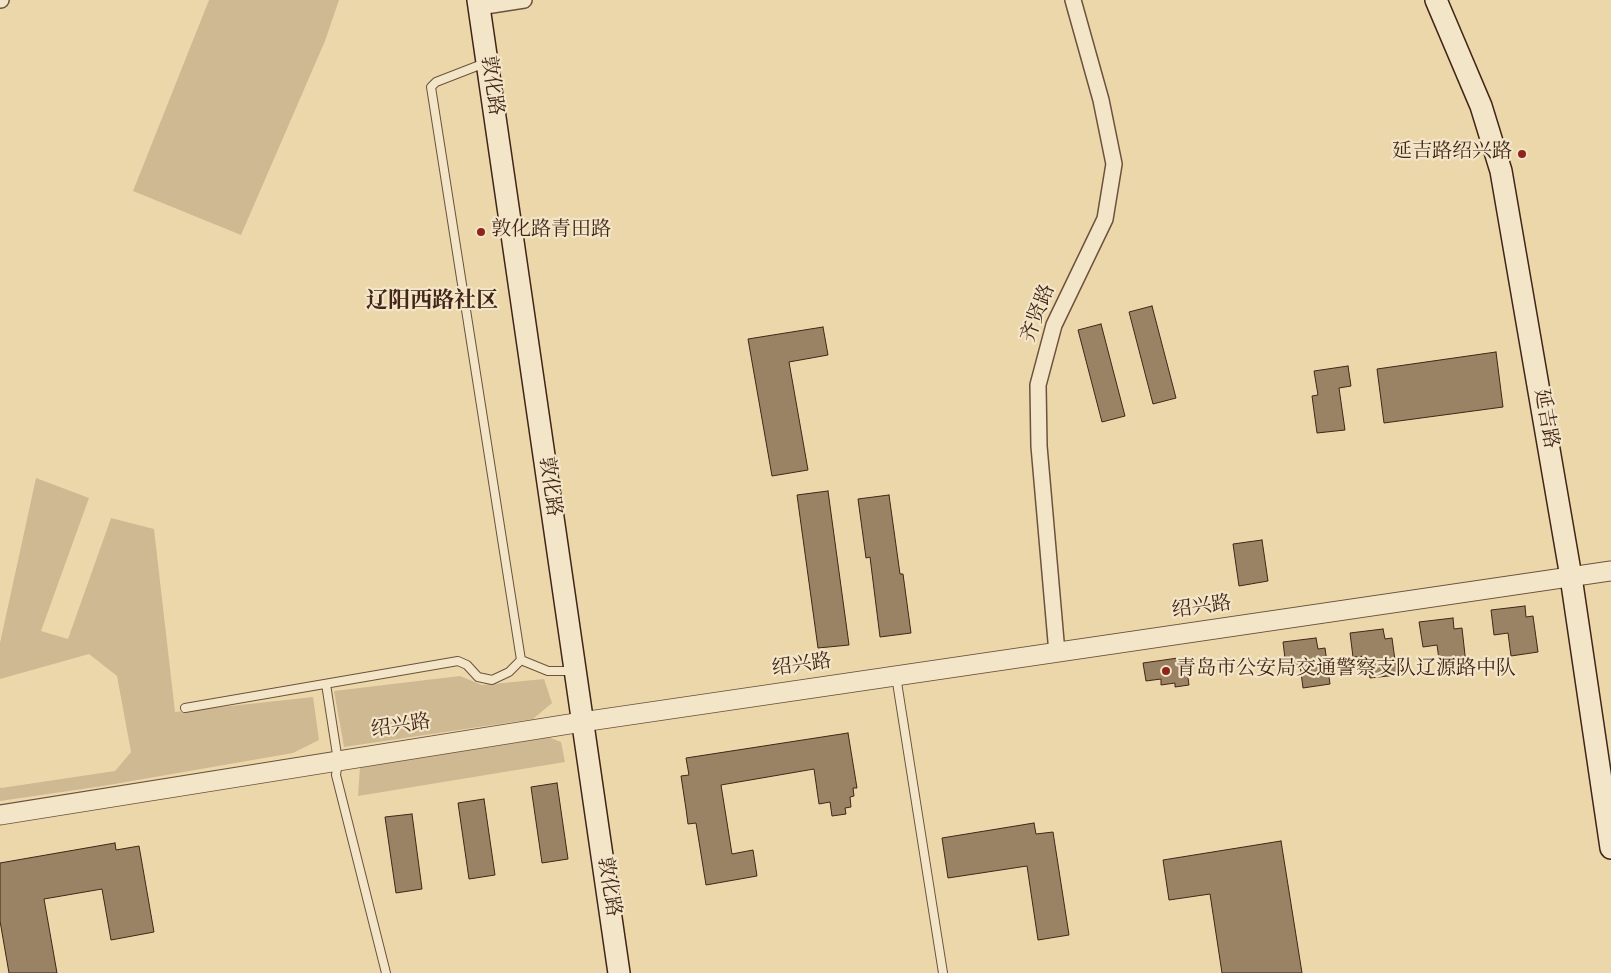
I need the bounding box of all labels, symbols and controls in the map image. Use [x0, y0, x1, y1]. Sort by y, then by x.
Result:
street label: 敦化路 [474, 55, 506, 117]
place label: 延吉路绍兴路 [1392, 142, 1512, 166]
marker: 延吉路绍兴路 [1516, 148, 1528, 160]
place label: 敦化路青田路 [491, 220, 611, 244]
marker: 敦化路青田路 [475, 226, 487, 238]
street label: 齐贤路 [1018, 282, 1062, 346]
district label: 辽阳西路社区 [366, 290, 498, 316]
street label: 延吉路 [1527, 387, 1561, 451]
street label: 敦化路 [532, 456, 564, 518]
street label: 绍兴路 [1171, 593, 1233, 625]
street label: 绍兴路 [771, 651, 833, 683]
place label: 青岛市公安局交通警察支队辽源路中队 [1176, 659, 1516, 683]
marker: 青岛市公安局交通警察支队辽源路中队 [1160, 665, 1172, 677]
street label: 绍兴路 [369, 711, 433, 745]
street label: 敦化路 [590, 855, 624, 919]

